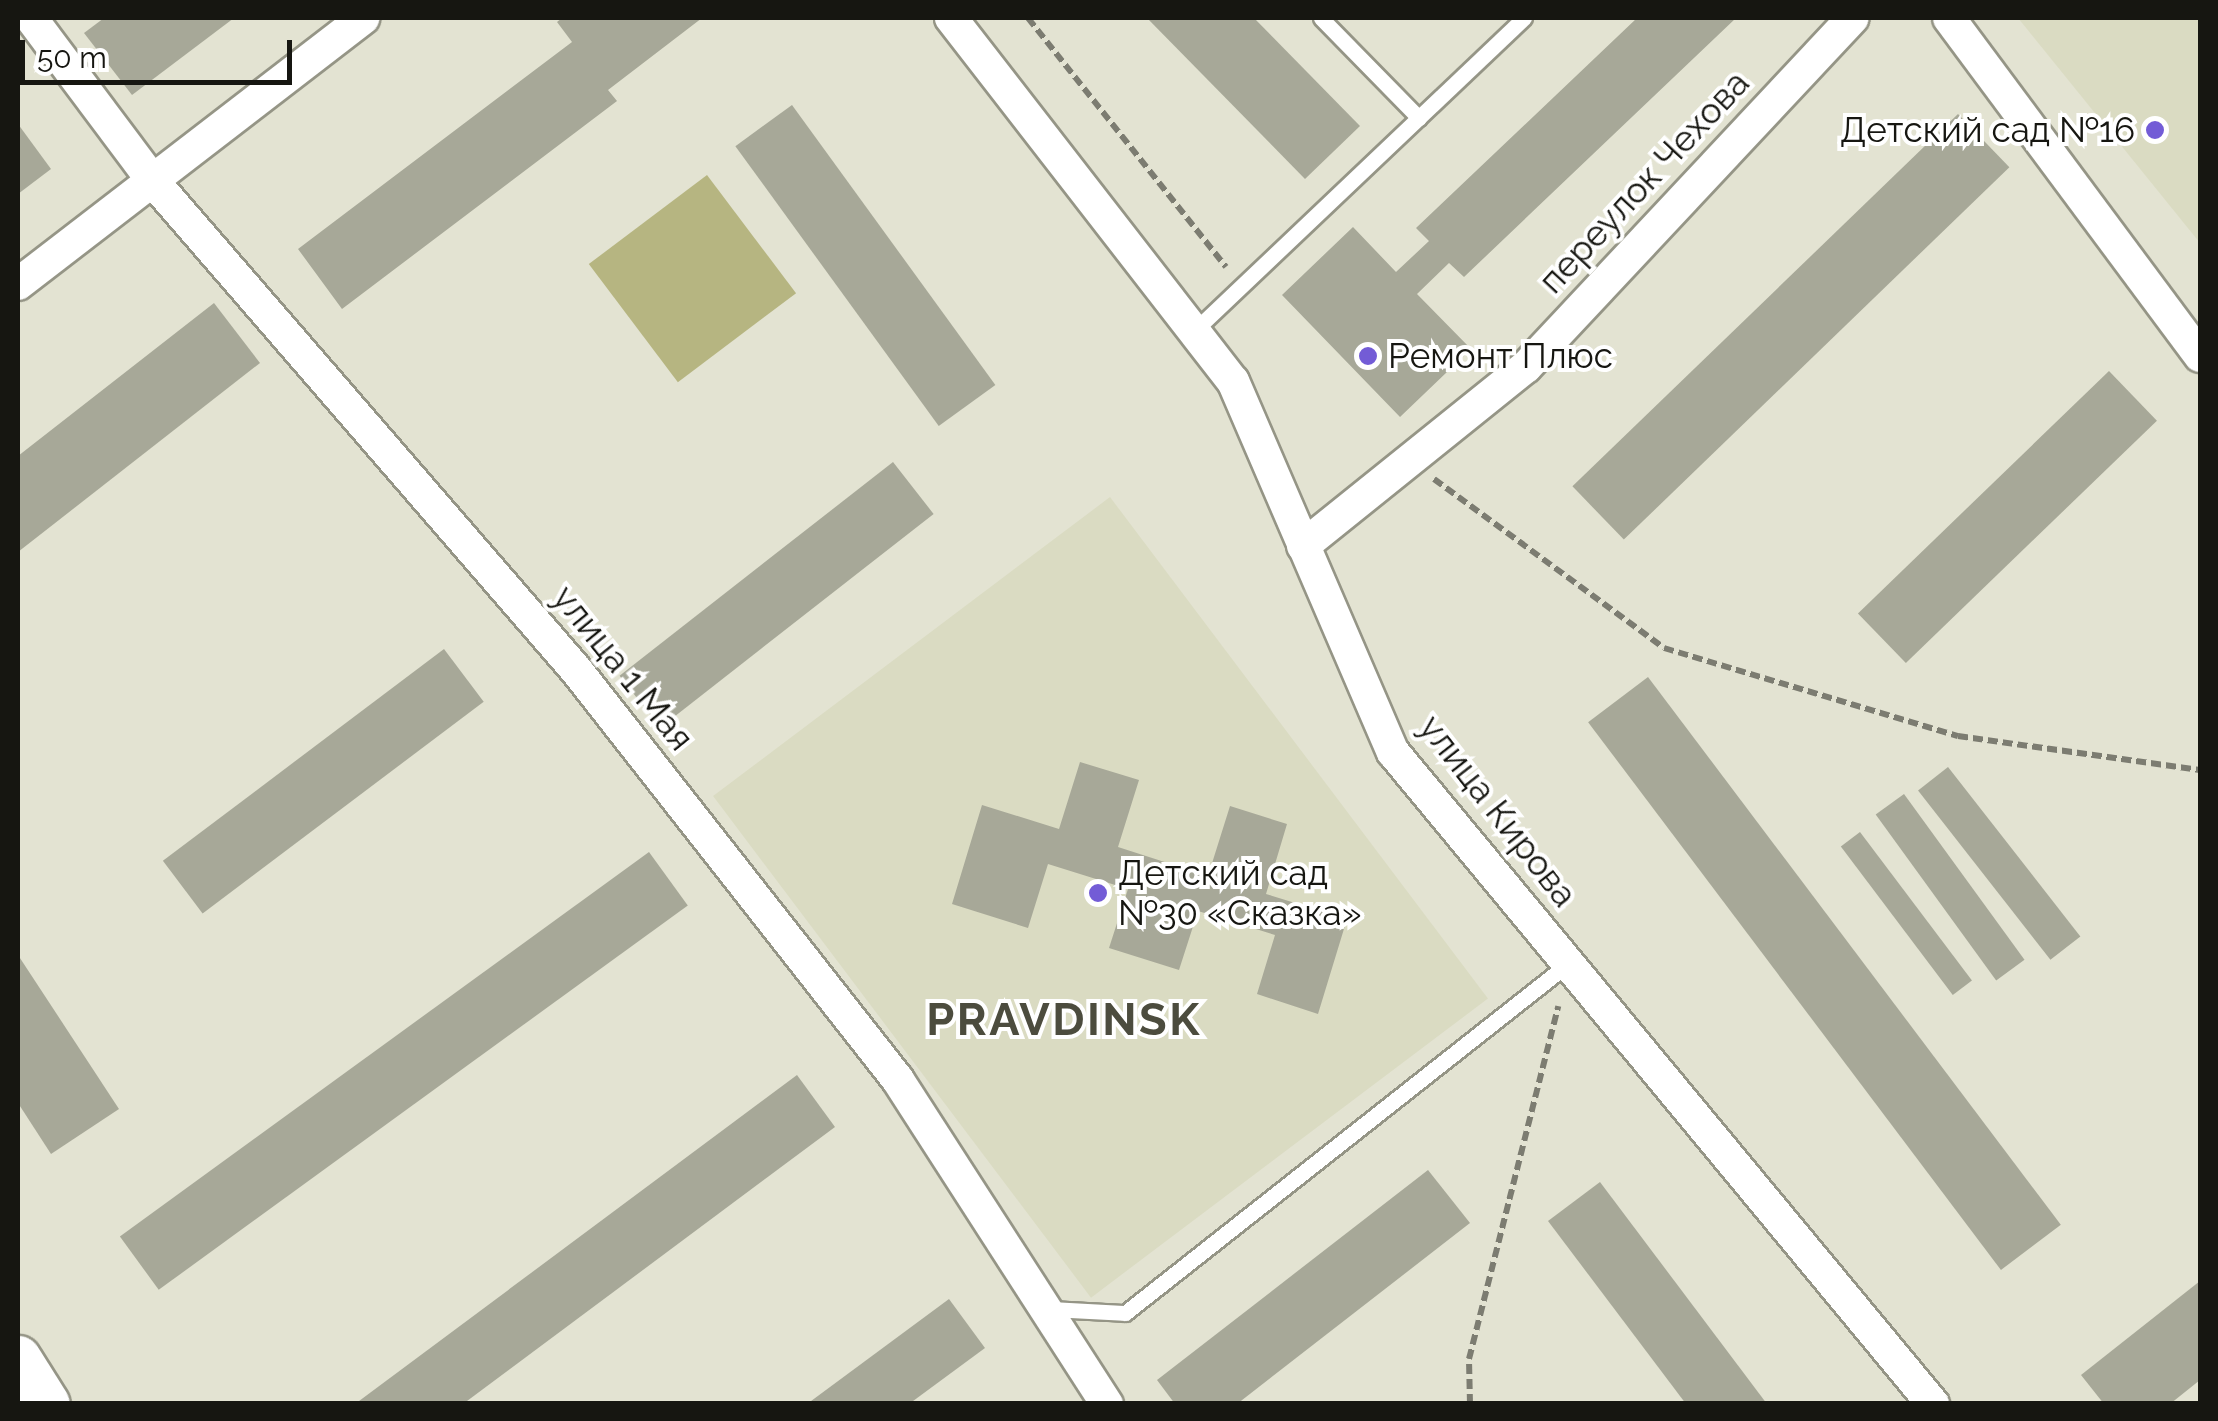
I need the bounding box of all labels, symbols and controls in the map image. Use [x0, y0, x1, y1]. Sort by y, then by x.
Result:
scale bar [25, 20, 298, 82]
text: 50 m [37, 40, 107, 75]
street label: переулок Чехова [1530, 62, 1758, 302]
place label: Детский сад №16 [1840, 109, 2135, 151]
marker: Детский сад №16 [2144, 119, 2166, 141]
place label: Ремонт Плюс [1388, 335, 1613, 377]
marker: Ремонт Плюс [1357, 345, 1379, 367]
street label: улица 1 Мая [544, 577, 702, 759]
street label: улица Кирова [1410, 707, 1586, 915]
place label: Детский сад №30 «Сказка» [1118, 852, 1362, 934]
marker: Детский сад №30 «Сказка» [1087, 882, 1109, 904]
district label: PRAVDINSK [926, 993, 1202, 1047]

